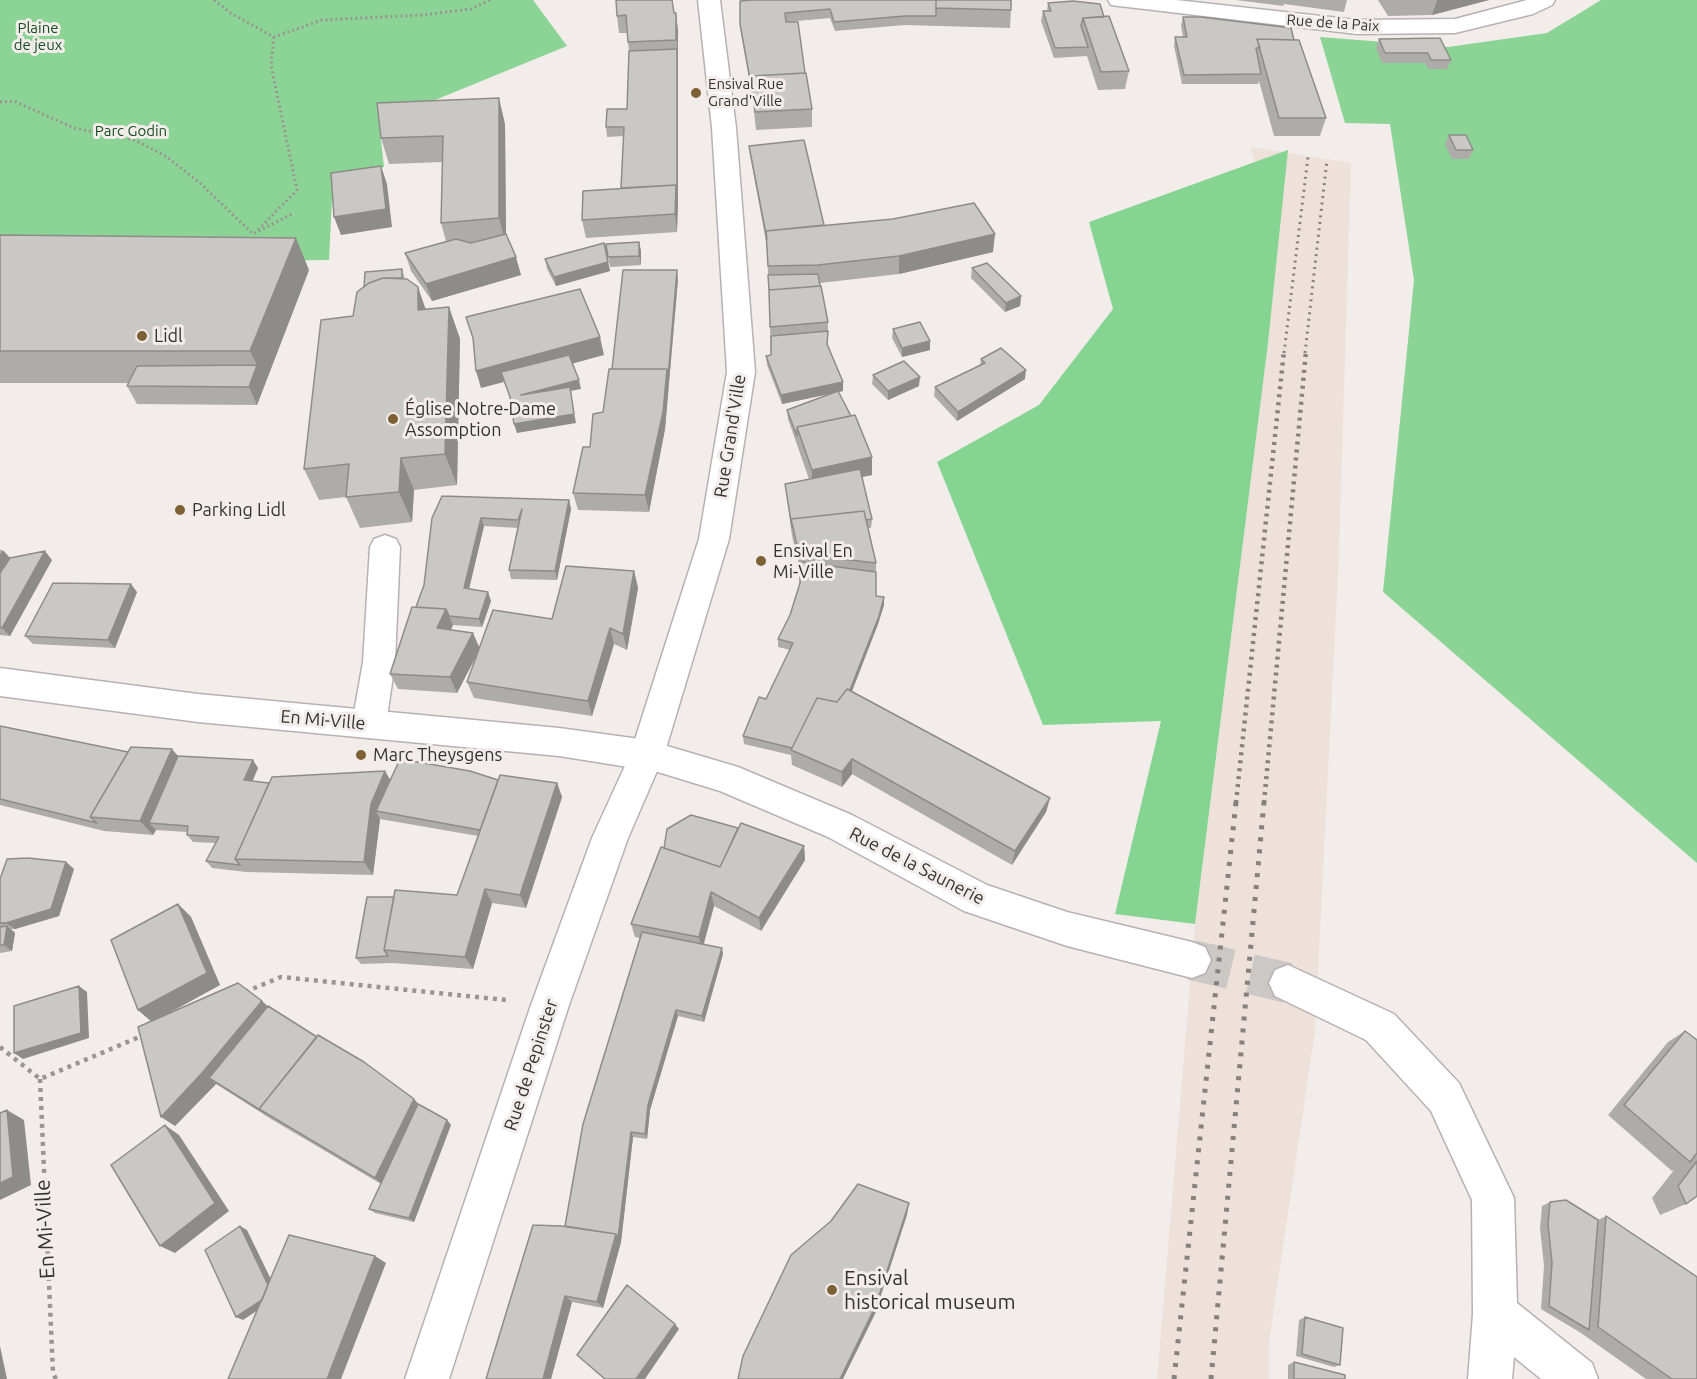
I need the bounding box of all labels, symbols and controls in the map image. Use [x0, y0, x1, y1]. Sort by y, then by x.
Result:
street label: Rue de la Paix [1286, 11, 1380, 35]
park label: Plaine de jeux [14, 19, 62, 54]
place label: Ensival Rue Grand'Ville [708, 75, 784, 110]
marker: Ensival Rue Grand'Ville [689, 86, 703, 100]
park label: Parc Godin [95, 122, 167, 140]
place label: Lidl [154, 325, 183, 347]
marker: Lidl [135, 329, 149, 343]
street label: Rue Grand'Ville [710, 373, 750, 499]
place label: Église Notre-Dame Assomption [405, 398, 556, 440]
marker: Église Notre-Dame Assomption [386, 412, 400, 426]
place label: Parking Lidl [192, 499, 286, 521]
marker: Parking Lidl [173, 503, 187, 517]
place label: Ensival En Mi-Ville [773, 540, 853, 582]
marker: Ensival En Mi-Ville [754, 554, 768, 568]
street label: En Mi-Ville [280, 706, 366, 734]
place label: Marc Theysgens [373, 744, 502, 766]
marker: Marc Theysgens [354, 748, 368, 762]
street label: Rue de la Saunerie [846, 823, 988, 909]
street label: Rue de Pepinster [500, 996, 562, 1134]
street label: En Mi-Ville [30, 1179, 60, 1279]
place label: Ensival historical museum [844, 1265, 1016, 1315]
marker: Ensival historical museum [825, 1283, 839, 1297]

